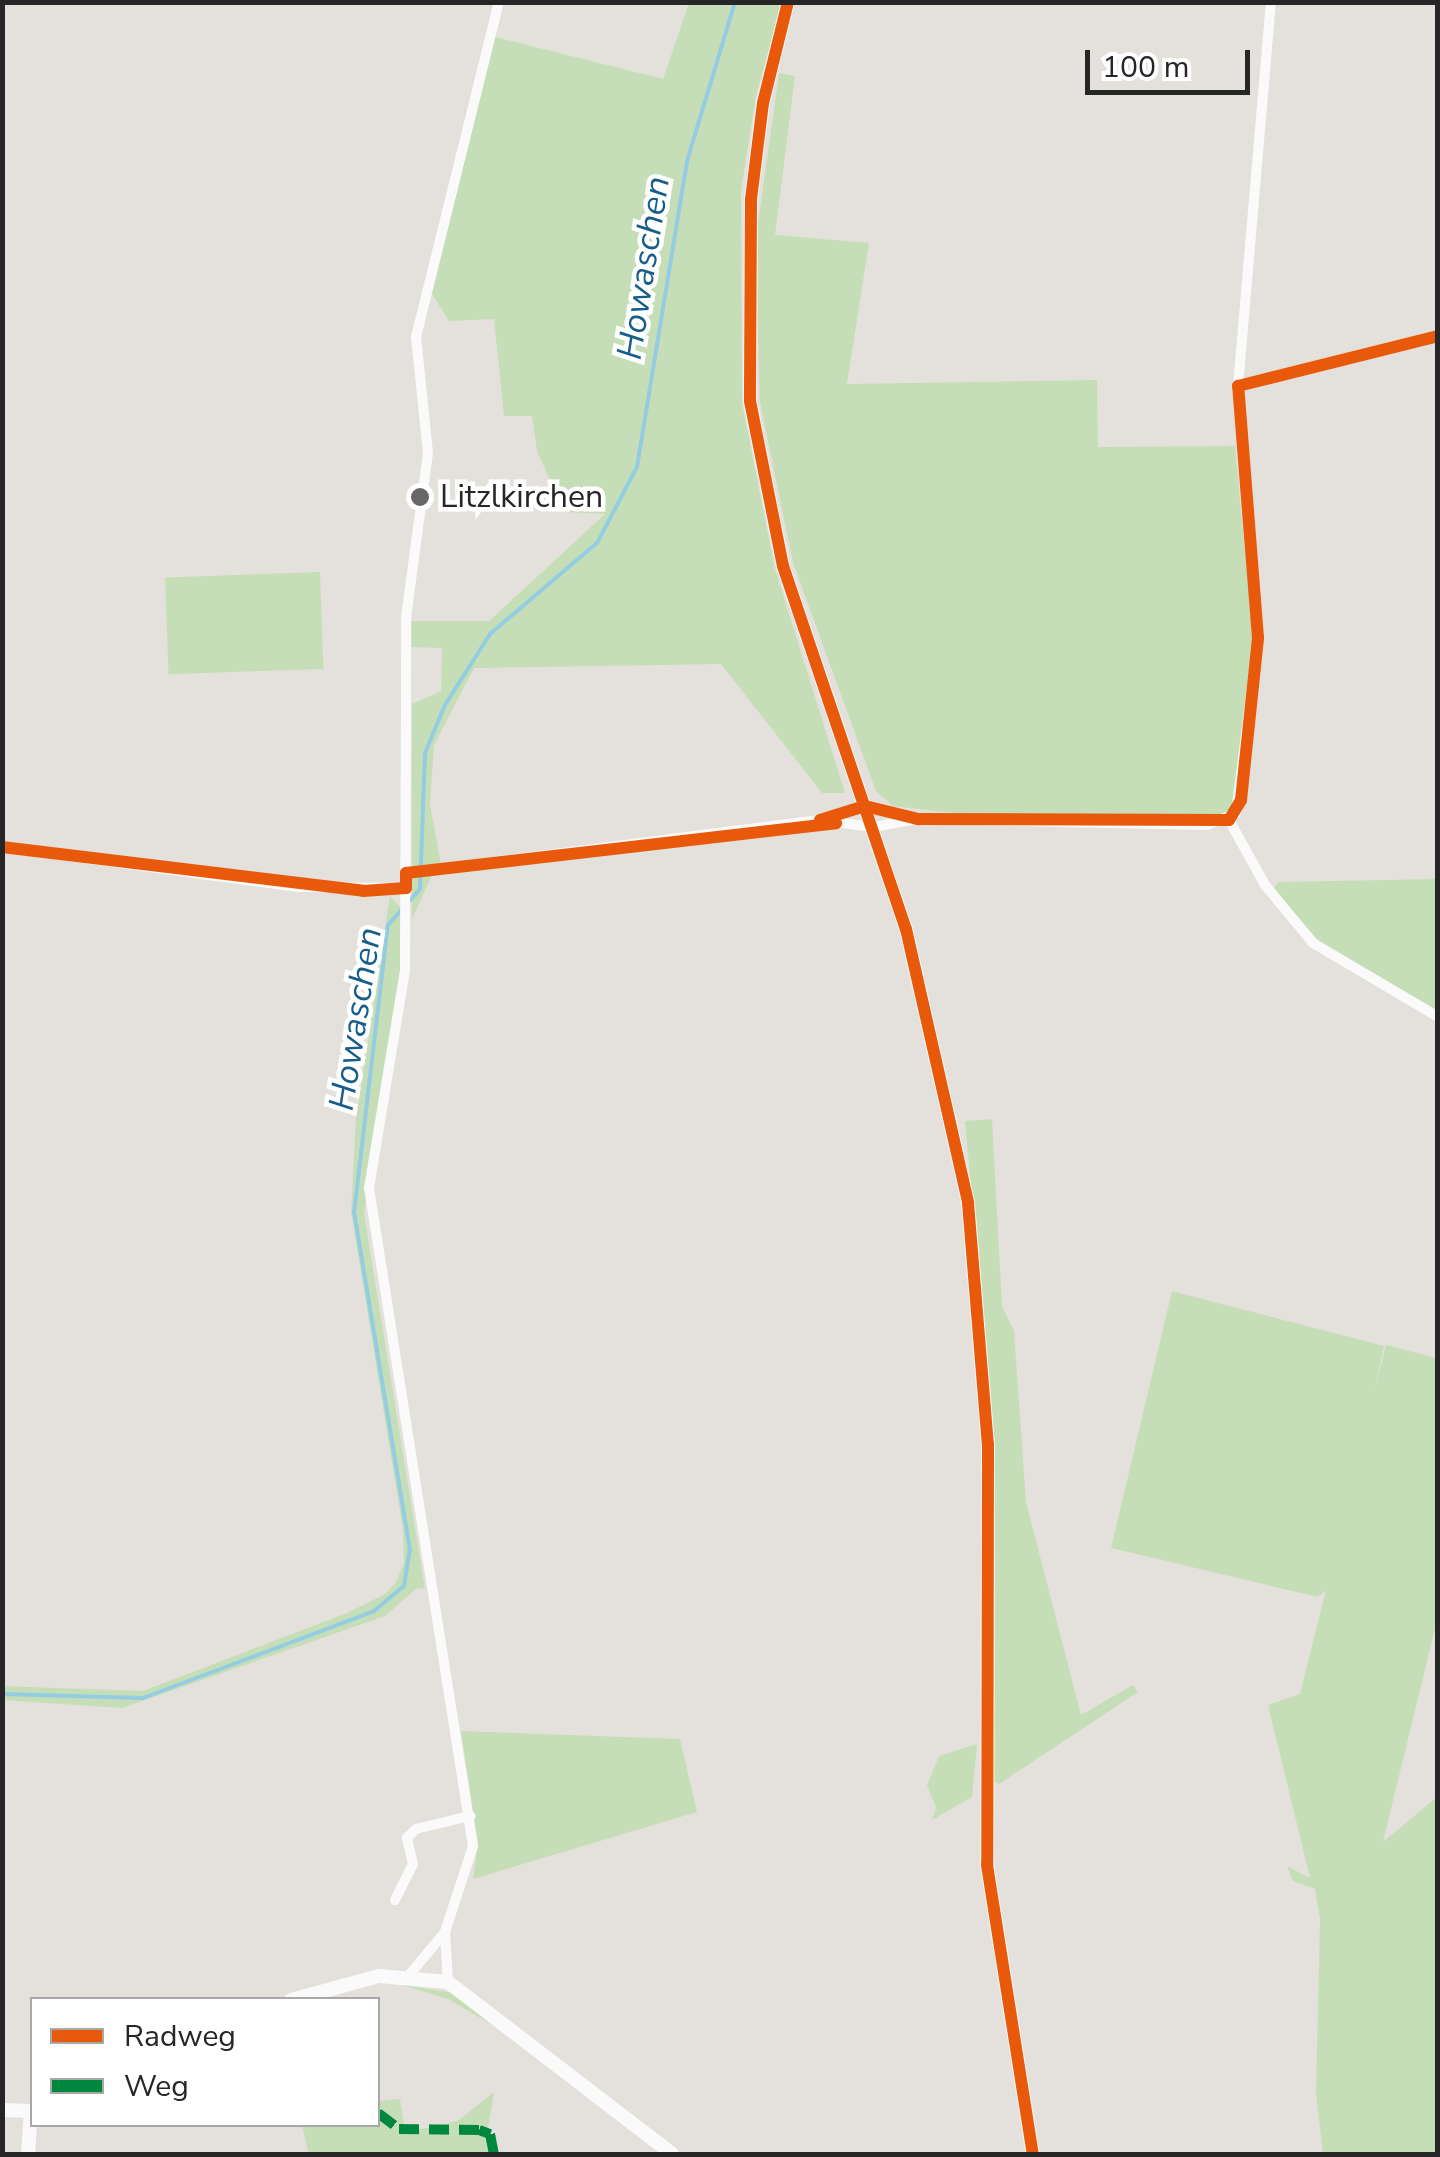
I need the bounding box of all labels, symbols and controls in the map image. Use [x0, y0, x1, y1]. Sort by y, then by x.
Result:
scale bar [1090, 30, 1255, 92]
text: 100 m [1102, 47, 1189, 88]
water label: Howaschen [609, 173, 679, 363]
place label: Litzlkirchen [440, 478, 603, 516]
marker: Litzlkirchen [409, 486, 431, 508]
water label: Howaschen [321, 924, 391, 1114]
legend [30, 1997, 380, 2127]
text: Radweg [124, 2016, 236, 2057]
text: Weg [124, 2066, 189, 2107]

